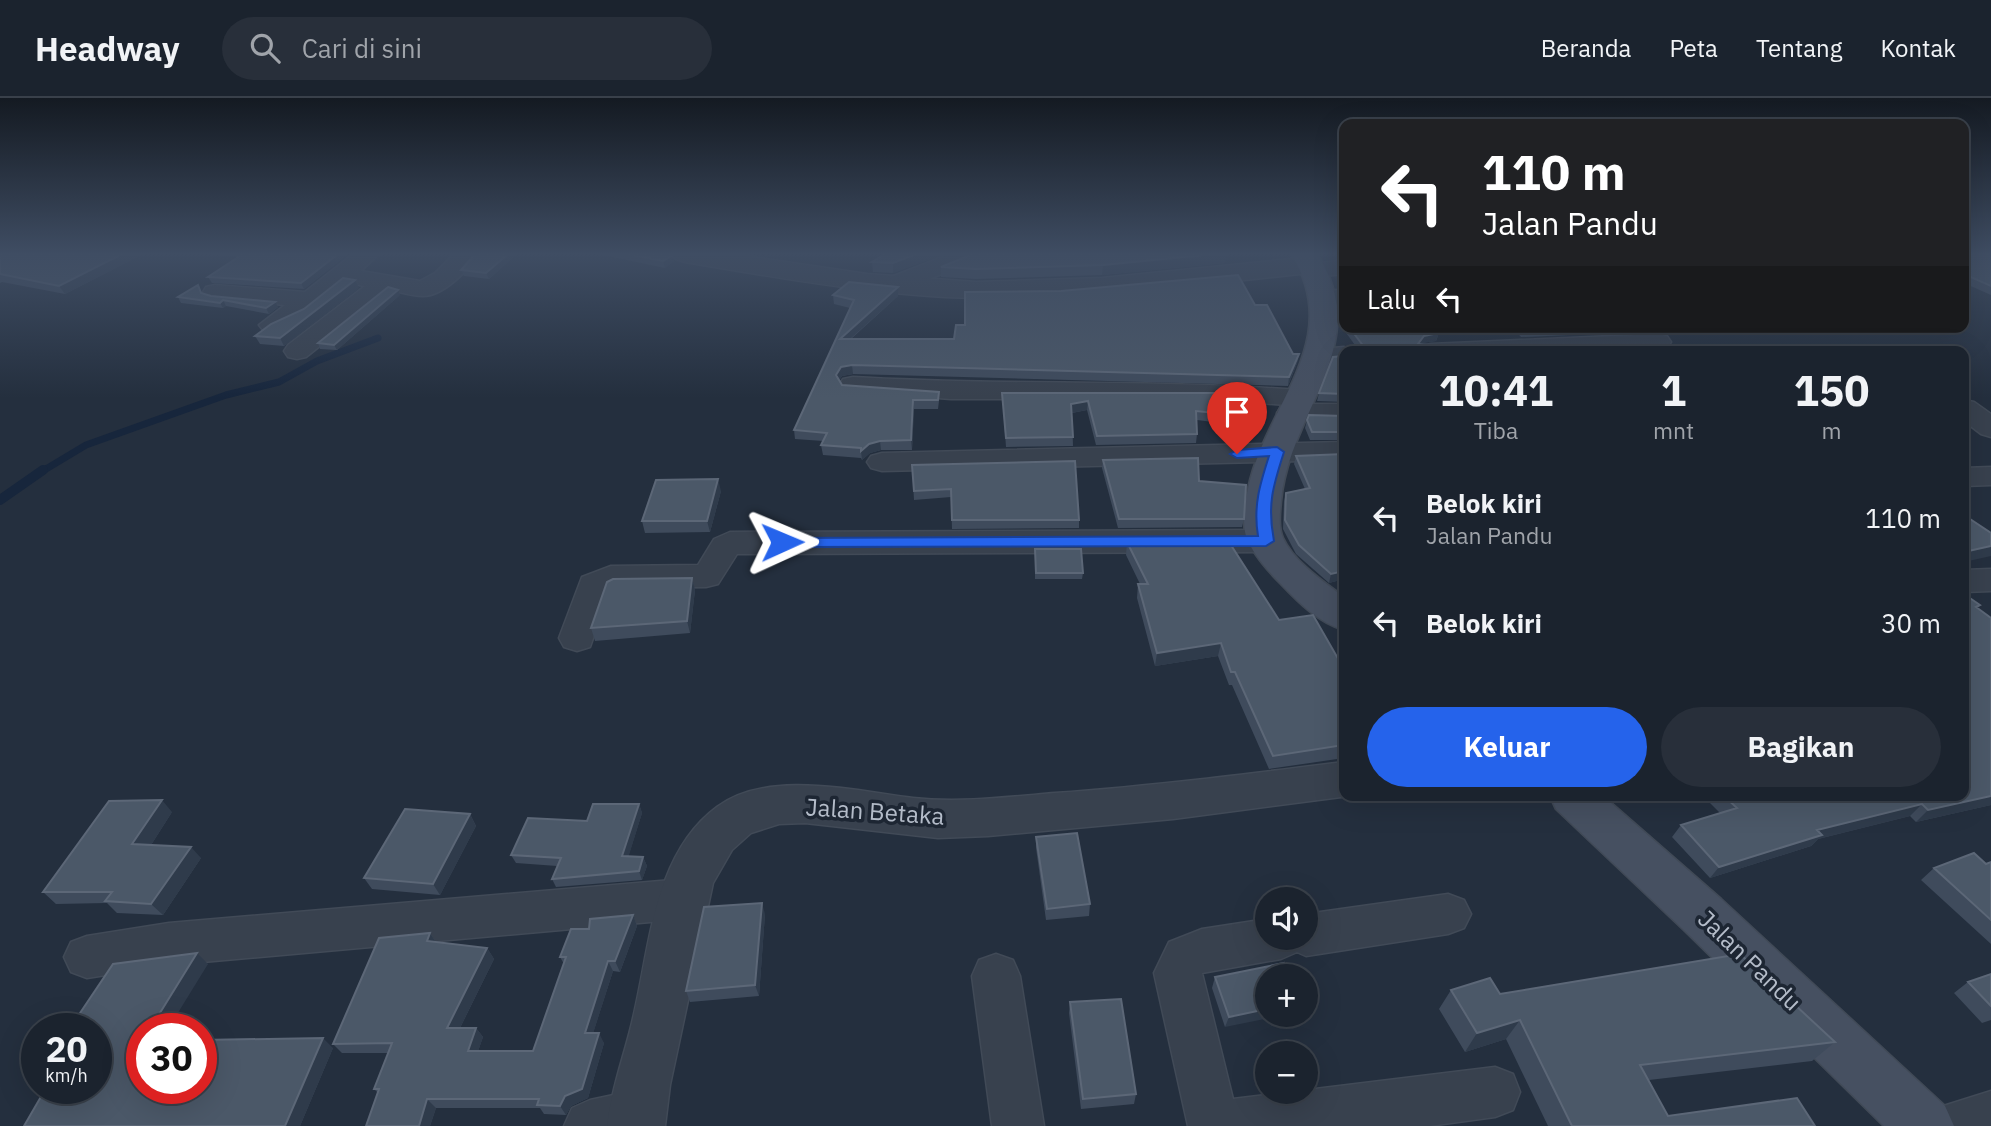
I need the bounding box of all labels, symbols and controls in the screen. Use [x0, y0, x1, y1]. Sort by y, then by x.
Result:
search box [222, 17, 712, 80]
text: Headway [35, 27, 180, 70]
icon: search [246, 29, 284, 67]
text: Cari di sini [302, 31, 422, 65]
text: Beranda [1541, 32, 1631, 64]
text: Peta [1669, 32, 1718, 64]
text: Tentang [1756, 32, 1842, 64]
text: Kontak [1880, 32, 1956, 64]
text: 110 m [1482, 140, 1626, 203]
icon: left [1367, 147, 1458, 238]
text: Jalan Pandu [1482, 202, 1658, 244]
icon: left [1430, 280, 1468, 318]
text: Lalu [1367, 282, 1416, 316]
text: 10:41 [1439, 363, 1553, 418]
text: 1 [1661, 363, 1686, 418]
text: 150 [1794, 363, 1869, 418]
pin [1207, 382, 1267, 454]
icon: arrive [1218, 393, 1256, 431]
text: Tiba [1474, 415, 1518, 445]
text: mnt [1653, 415, 1694, 445]
text: m [1822, 415, 1842, 445]
text: Belok kiri [1426, 486, 1542, 520]
icon: left [1367, 499, 1405, 537]
text: 110 m [1865, 501, 1941, 535]
position arrow [745, 505, 819, 579]
text: Jalan Pandu [1426, 520, 1553, 550]
icon: left [1367, 604, 1405, 642]
text: Belok kiri [1426, 606, 1542, 640]
text: 30 m [1881, 606, 1941, 640]
button: Keluar [1367, 707, 1647, 787]
button: Bagikan [1661, 707, 1941, 787]
street label: Jalan Betaka [804, 790, 946, 832]
map controls [1255, 887, 1318, 1104]
button: sound [1255, 887, 1318, 950]
street label: Jalan Pandu [1691, 903, 1809, 1017]
button: + [1255, 964, 1318, 1027]
speed limit sign: 30 [126, 1013, 217, 1104]
text: 20 [45, 1026, 88, 1072]
button: − [1255, 1041, 1318, 1104]
text: km/h [45, 1064, 88, 1087]

